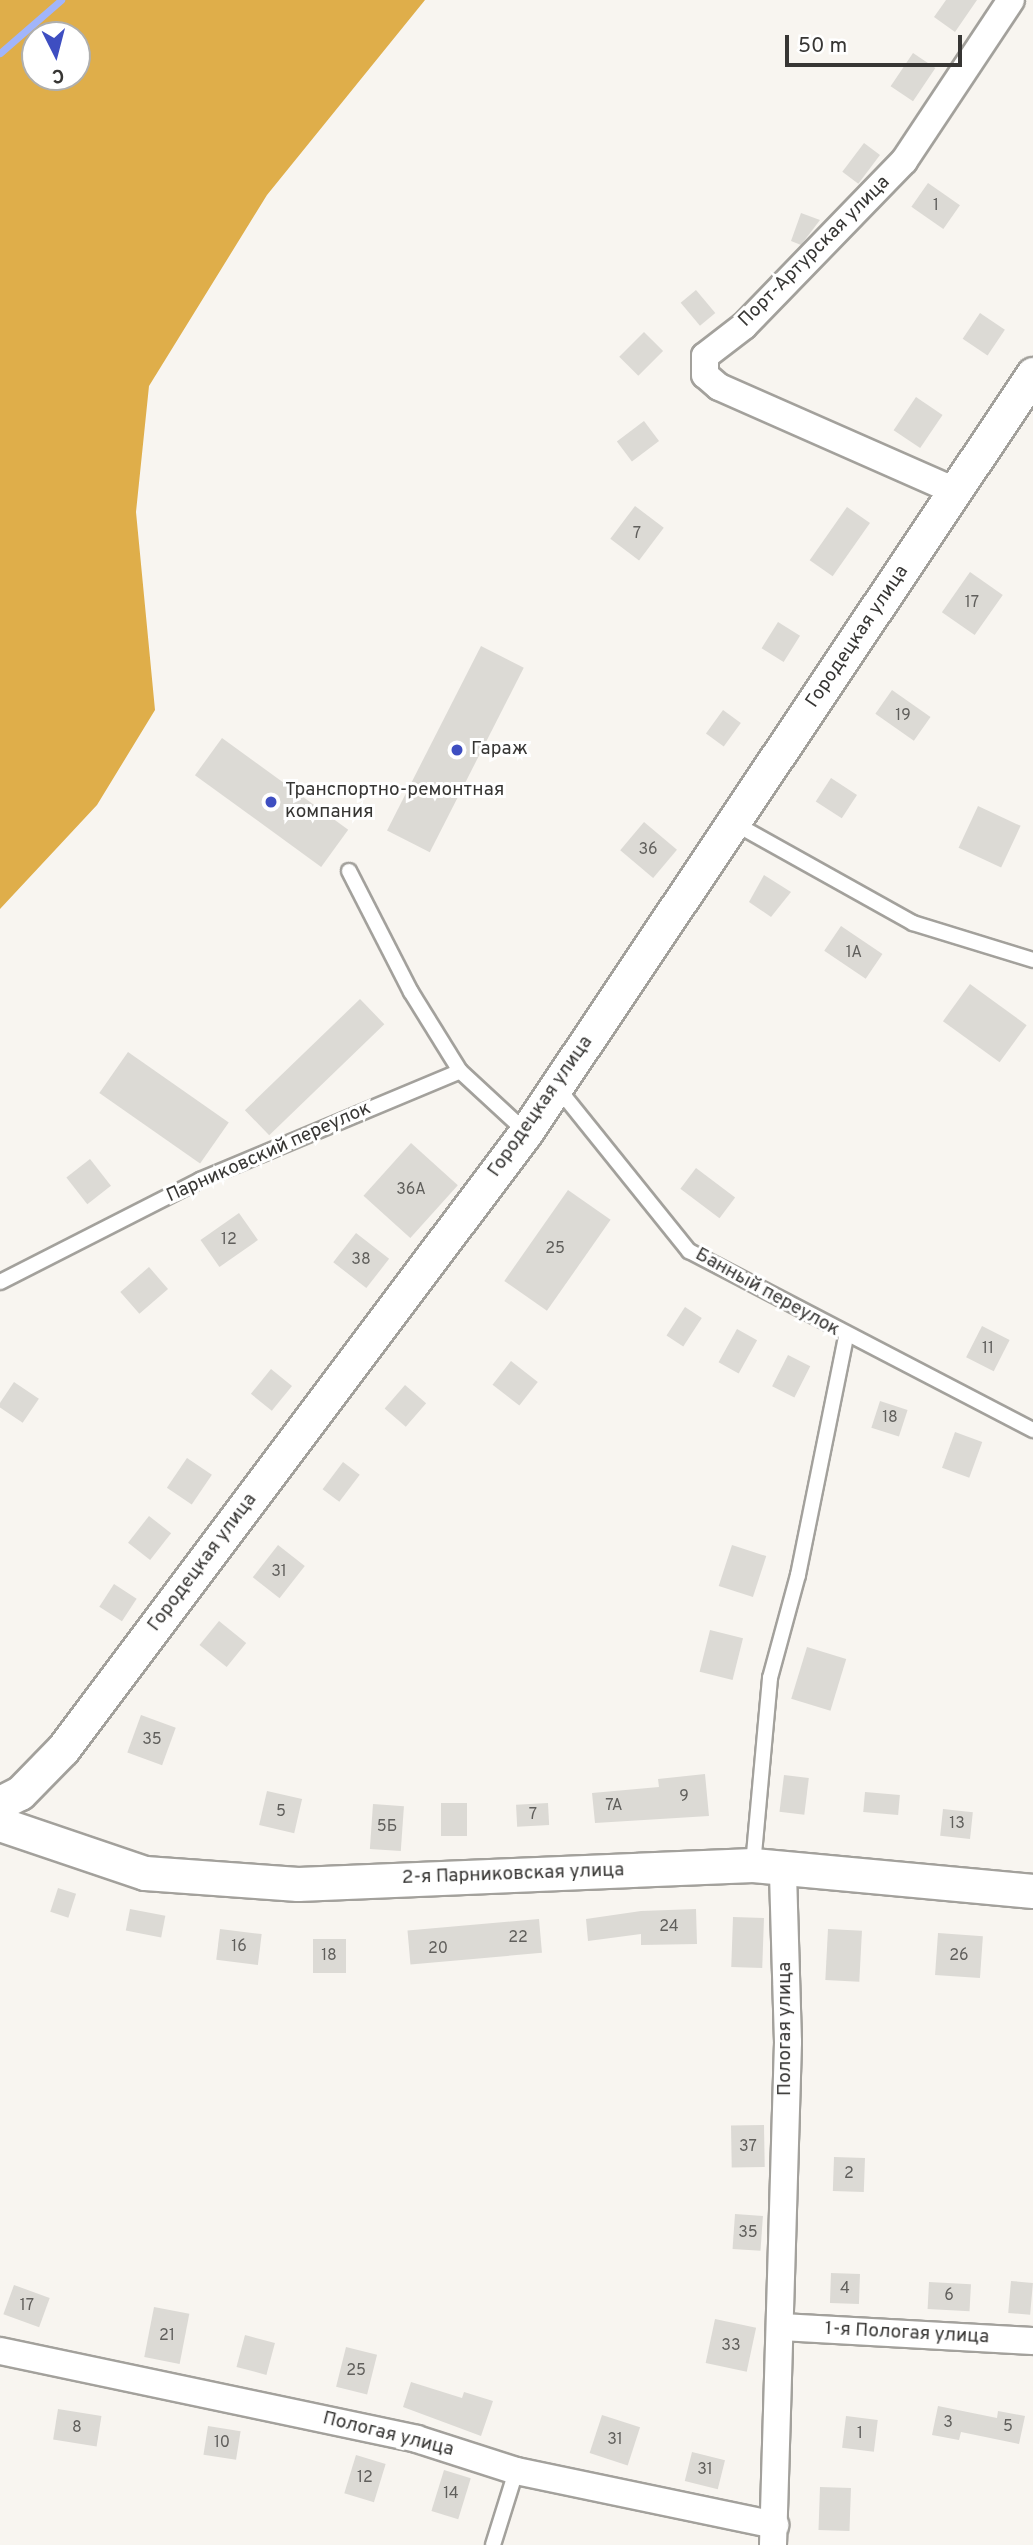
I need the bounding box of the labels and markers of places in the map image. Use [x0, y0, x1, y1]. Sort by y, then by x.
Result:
place label: Гараж [471, 739, 528, 761]
marker: Гараж [449, 742, 465, 758]
place label: Транспортно-ремонтная компания [285, 780, 504, 824]
marker: Транспортно-ремонтная компания [263, 794, 279, 810]

